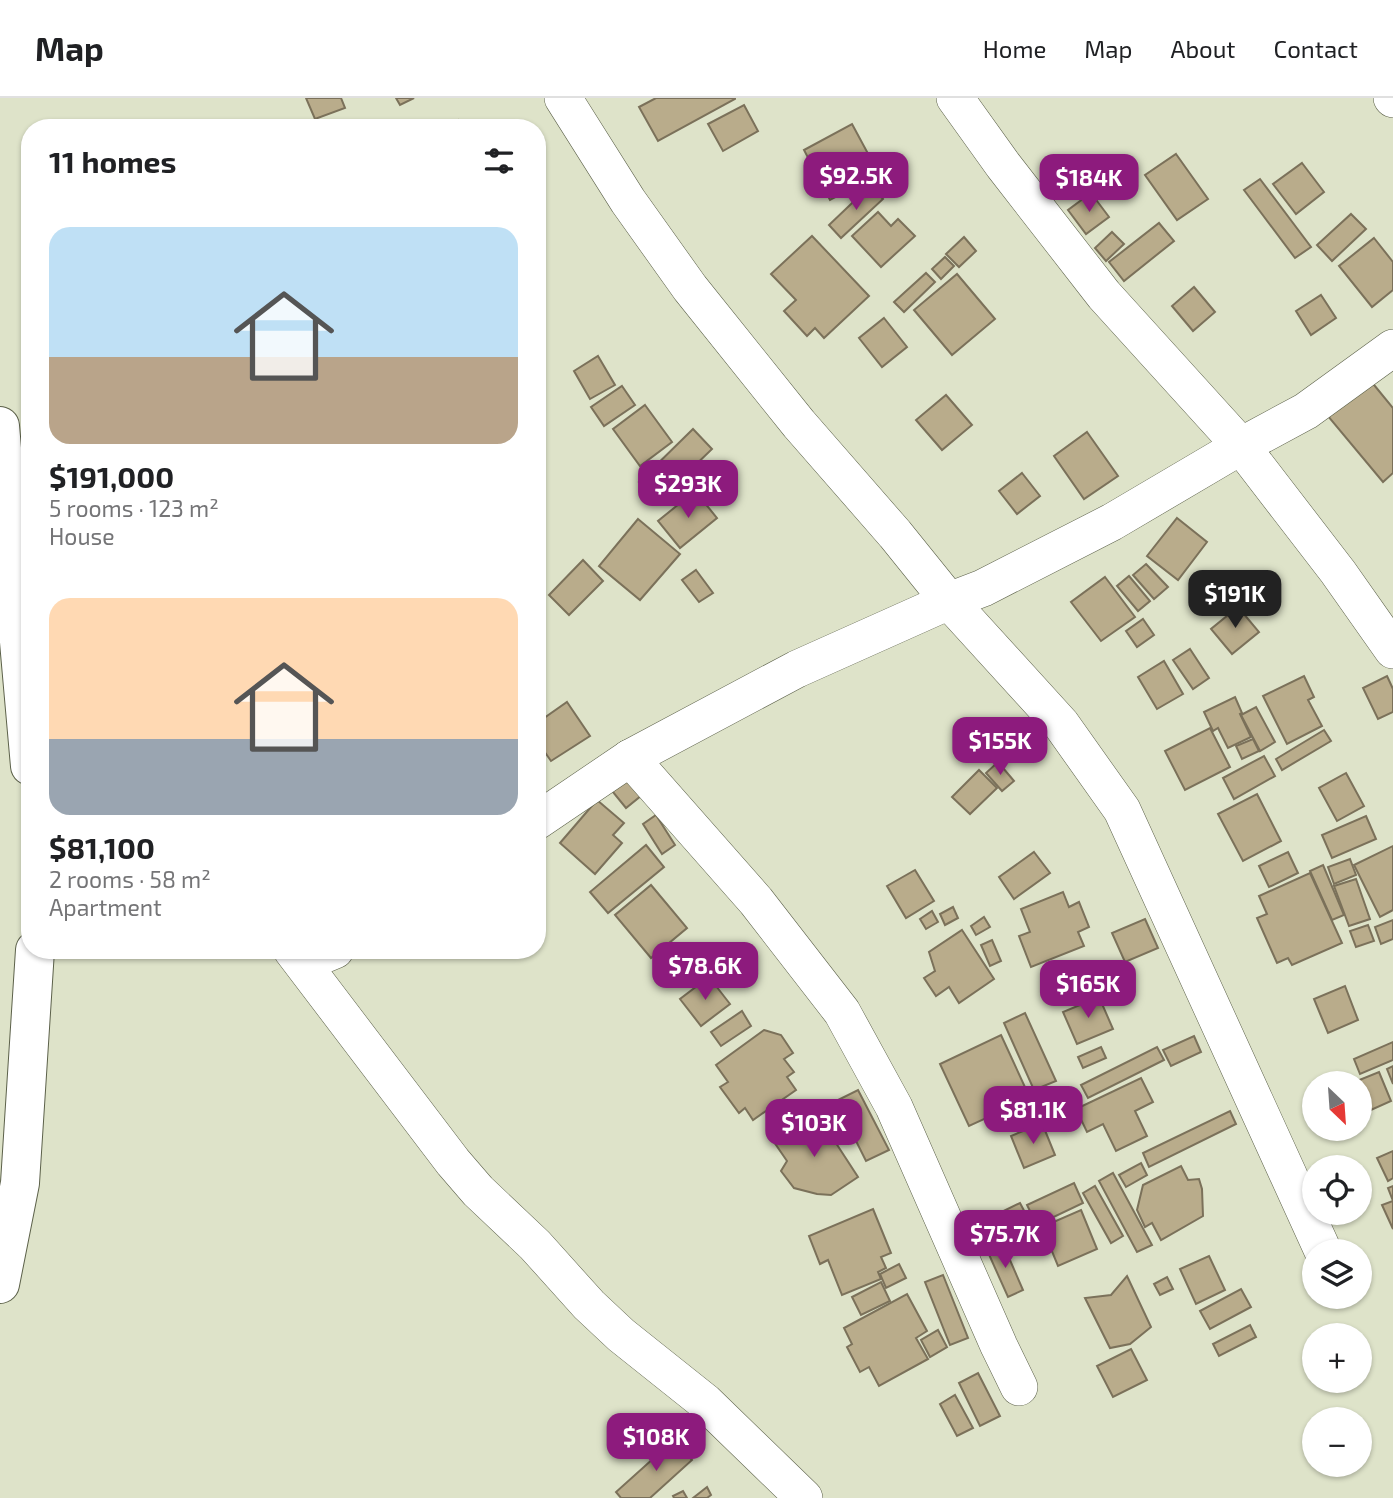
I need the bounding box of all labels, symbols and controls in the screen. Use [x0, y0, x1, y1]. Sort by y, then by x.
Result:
text: Map [35, 28, 104, 68]
text: Home [983, 34, 1046, 63]
text: Map [1084, 34, 1132, 63]
text: About [1170, 34, 1236, 63]
text: Contact [1274, 34, 1358, 63]
icon: filters [480, 142, 518, 180]
text: 11 homes [49, 143, 176, 179]
pin: $92.5K [799, 152, 913, 212]
pin: $184K [1040, 155, 1138, 214]
text: $92.5K [819, 161, 893, 189]
text: $184K [1056, 163, 1122, 191]
icon: home [221, 273, 347, 399]
text: $191,000 [49, 458, 174, 494]
pin: $293K [639, 460, 737, 520]
text: $293K [654, 469, 722, 497]
text: 5 rooms · 123 m² [49, 494, 219, 522]
text: House [49, 522, 115, 550]
pin: $191K [1186, 570, 1284, 630]
text: $191K [1204, 579, 1266, 607]
icon: home [221, 644, 347, 770]
pin: $155K [951, 718, 1049, 777]
text: $155K [968, 726, 1032, 754]
text: $81,100 [49, 829, 155, 865]
text: 2 rooms · 58 m² [49, 865, 211, 893]
text: Apartment [49, 893, 162, 921]
pin: $78.6K [648, 942, 762, 1002]
text: $78.6K [668, 951, 742, 979]
pin: $165K [1039, 960, 1137, 1020]
text: $165K [1056, 969, 1120, 997]
north arrow [1302, 1071, 1372, 1141]
map controls [1302, 1071, 1372, 1477]
pin: $81.1K [976, 1086, 1090, 1146]
text: $81.1K [1000, 1095, 1066, 1123]
pin: $103K [765, 1100, 863, 1159]
text: $103K [781, 1108, 847, 1136]
button: locate [1302, 1155, 1372, 1225]
pin: $75.7K [948, 1210, 1062, 1270]
text: $75.7K [970, 1219, 1040, 1247]
button: layers [1302, 1239, 1372, 1309]
button: + [1302, 1323, 1372, 1393]
button: − [1302, 1407, 1372, 1477]
pin: $108K [607, 1414, 705, 1473]
text: $108K [623, 1422, 689, 1450]

